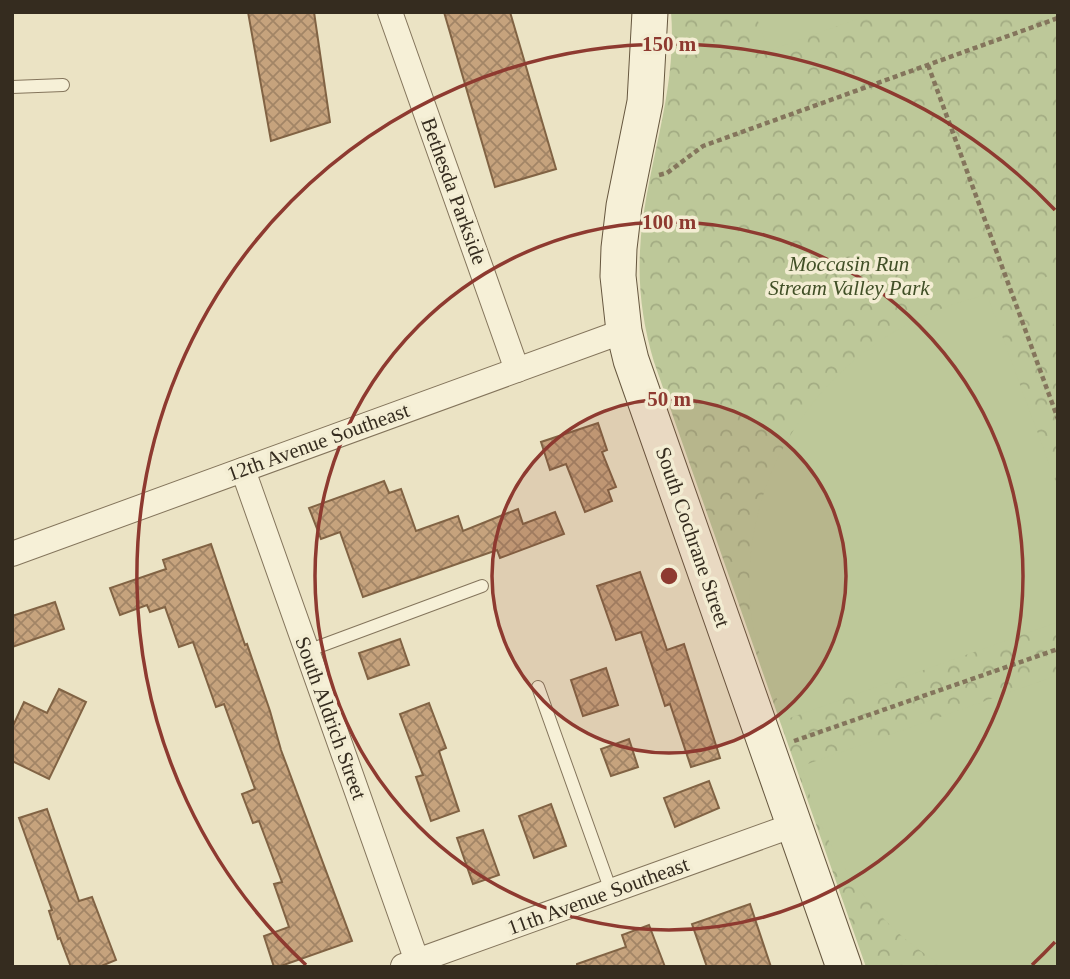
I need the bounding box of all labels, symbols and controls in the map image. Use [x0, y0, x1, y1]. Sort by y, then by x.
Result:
text: 150 m [642, 32, 697, 56]
street label: Bethesda Parkside [416, 114, 492, 268]
text: 100 m [642, 210, 697, 234]
park label: Moccasin Run Stream Valley Park [768, 252, 930, 300]
text: 50 m [647, 387, 691, 411]
street label: 12th Avenue Southeast [224, 398, 413, 486]
street label: South Cochrane Street [651, 444, 735, 630]
centre of rings [657, 564, 681, 588]
street label: South Aldrich Street [290, 633, 372, 803]
street label: 11th Avenue Southeast [504, 852, 692, 940]

